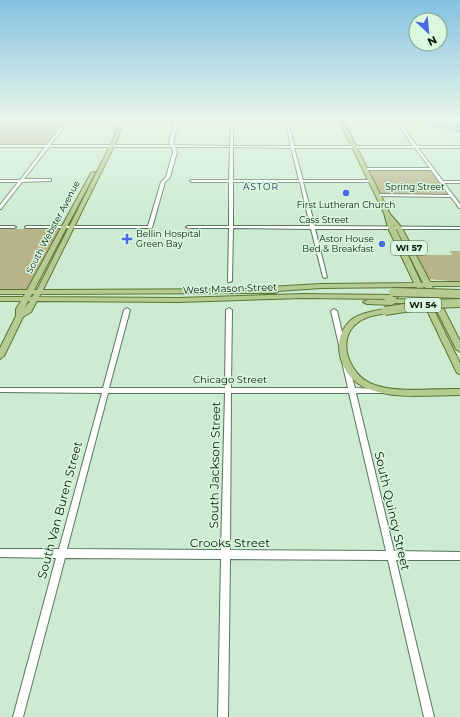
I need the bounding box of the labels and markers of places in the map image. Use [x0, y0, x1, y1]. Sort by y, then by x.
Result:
marker: First Lutheran Church [341, 188, 351, 198]
place label: First Lutheran Church [297, 199, 395, 210]
place label: Bellin Hospital Green Bay [136, 228, 201, 249]
marker: Bellin Hospital Green Bay [121, 233, 133, 245]
place label: Astor House Bed & Breakfast [302, 233, 375, 254]
marker: Astor House Bed & Breakfast [377, 239, 387, 249]

